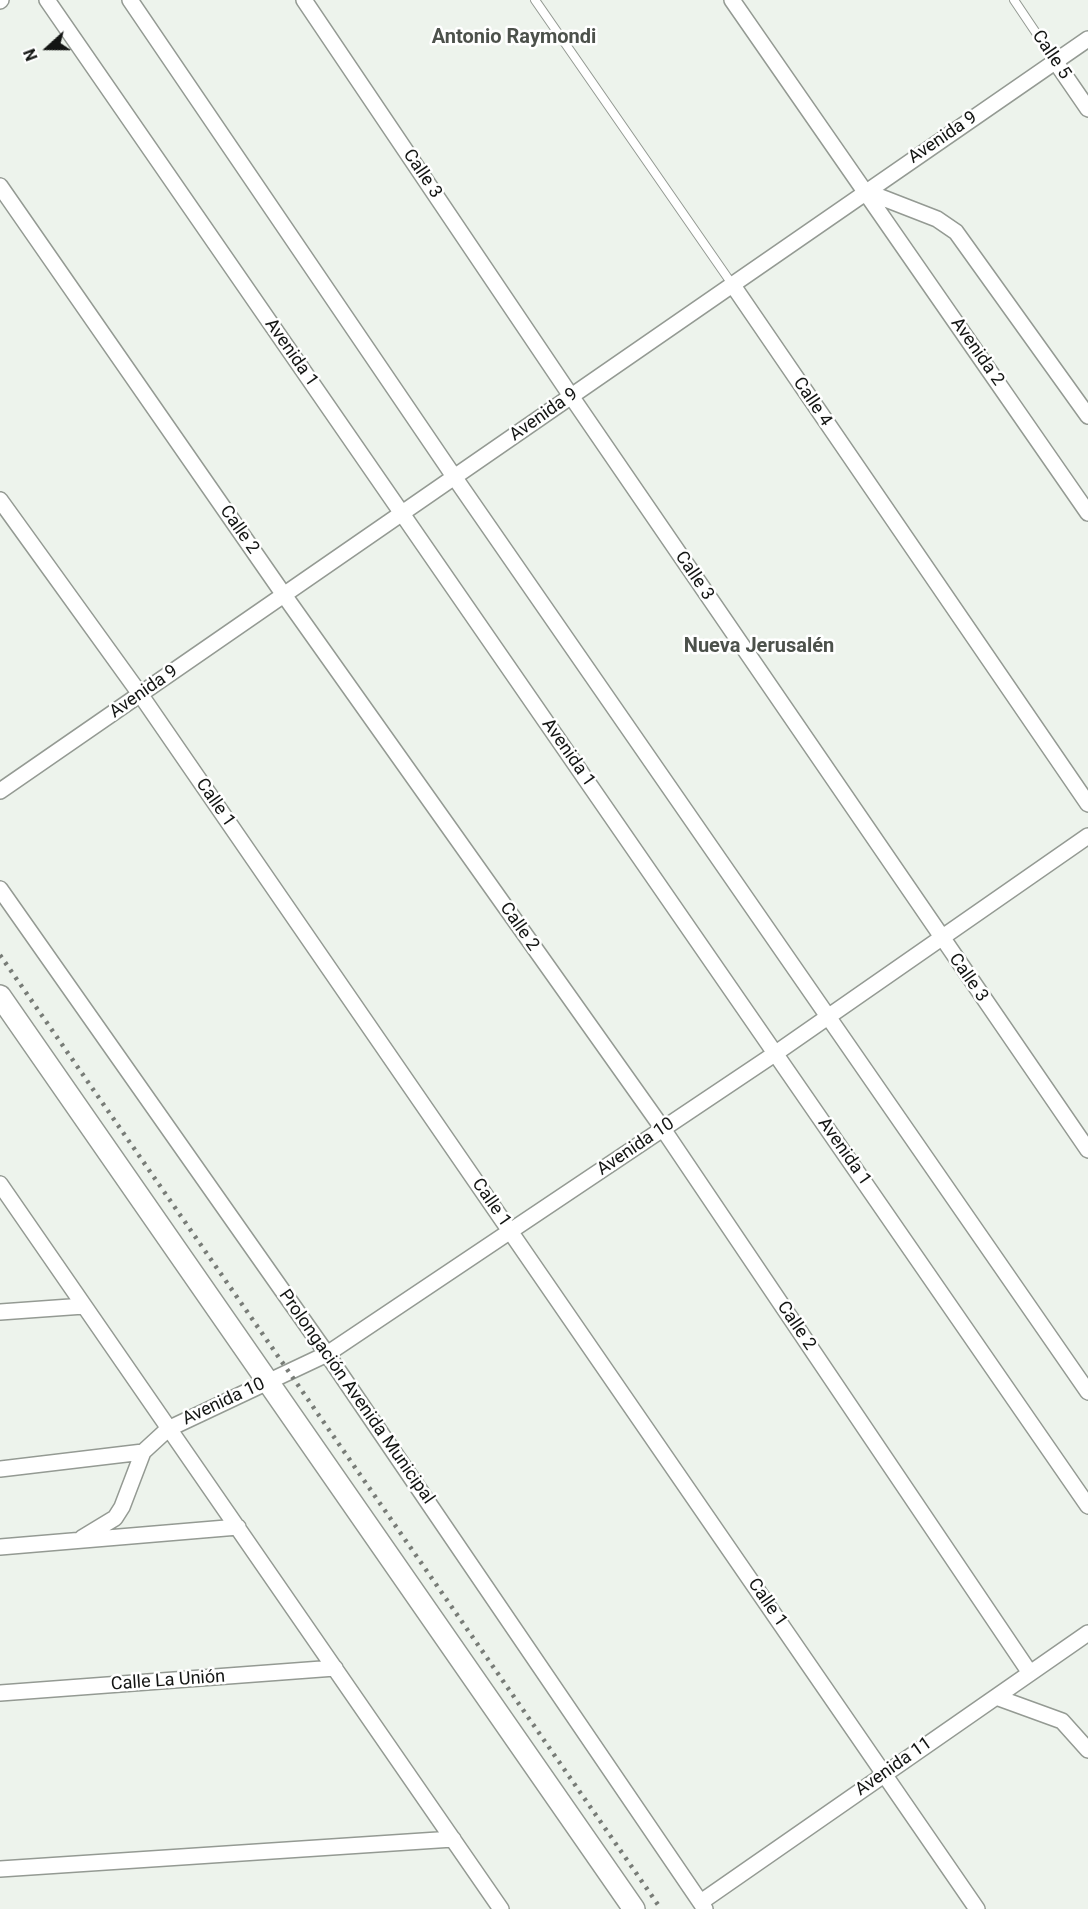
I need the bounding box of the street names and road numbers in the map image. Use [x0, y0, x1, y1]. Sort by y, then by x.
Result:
street label: Calle 5 [1027, 26, 1075, 84]
street label: Avenida 9 [905, 107, 981, 169]
street label: Calle 3 [398, 145, 446, 203]
street label: Avenida 2 [946, 314, 1008, 390]
street label: Avenida 1 [260, 315, 322, 391]
street label: Calle 4 [788, 373, 836, 431]
street label: Avenida 9 [506, 384, 582, 446]
street label: Calle 2 [215, 502, 263, 558]
street label: Calle 3 [670, 547, 718, 605]
street label: Avenida 9 [106, 661, 182, 723]
street label: Avenida 1 [537, 715, 599, 791]
street label: Calle 1 [191, 775, 239, 831]
street label: Calle 2 [495, 899, 543, 955]
street label: Calle 3 [944, 950, 992, 1006]
street label: Avenida 10 [593, 1113, 679, 1181]
street label: Avenida 1 [813, 1114, 875, 1190]
street label: Calle 1 [467, 1175, 515, 1231]
street label: Prolongación Avenida Municipal [274, 1286, 438, 1508]
street label: Calle 2 [772, 1297, 820, 1355]
street label: Avenida 10 [179, 1374, 269, 1430]
street label: Calle 1 [743, 1575, 791, 1631]
street label: Calle La Unión [110, 1666, 226, 1696]
street label: Avenida 11 [852, 1733, 936, 1801]

